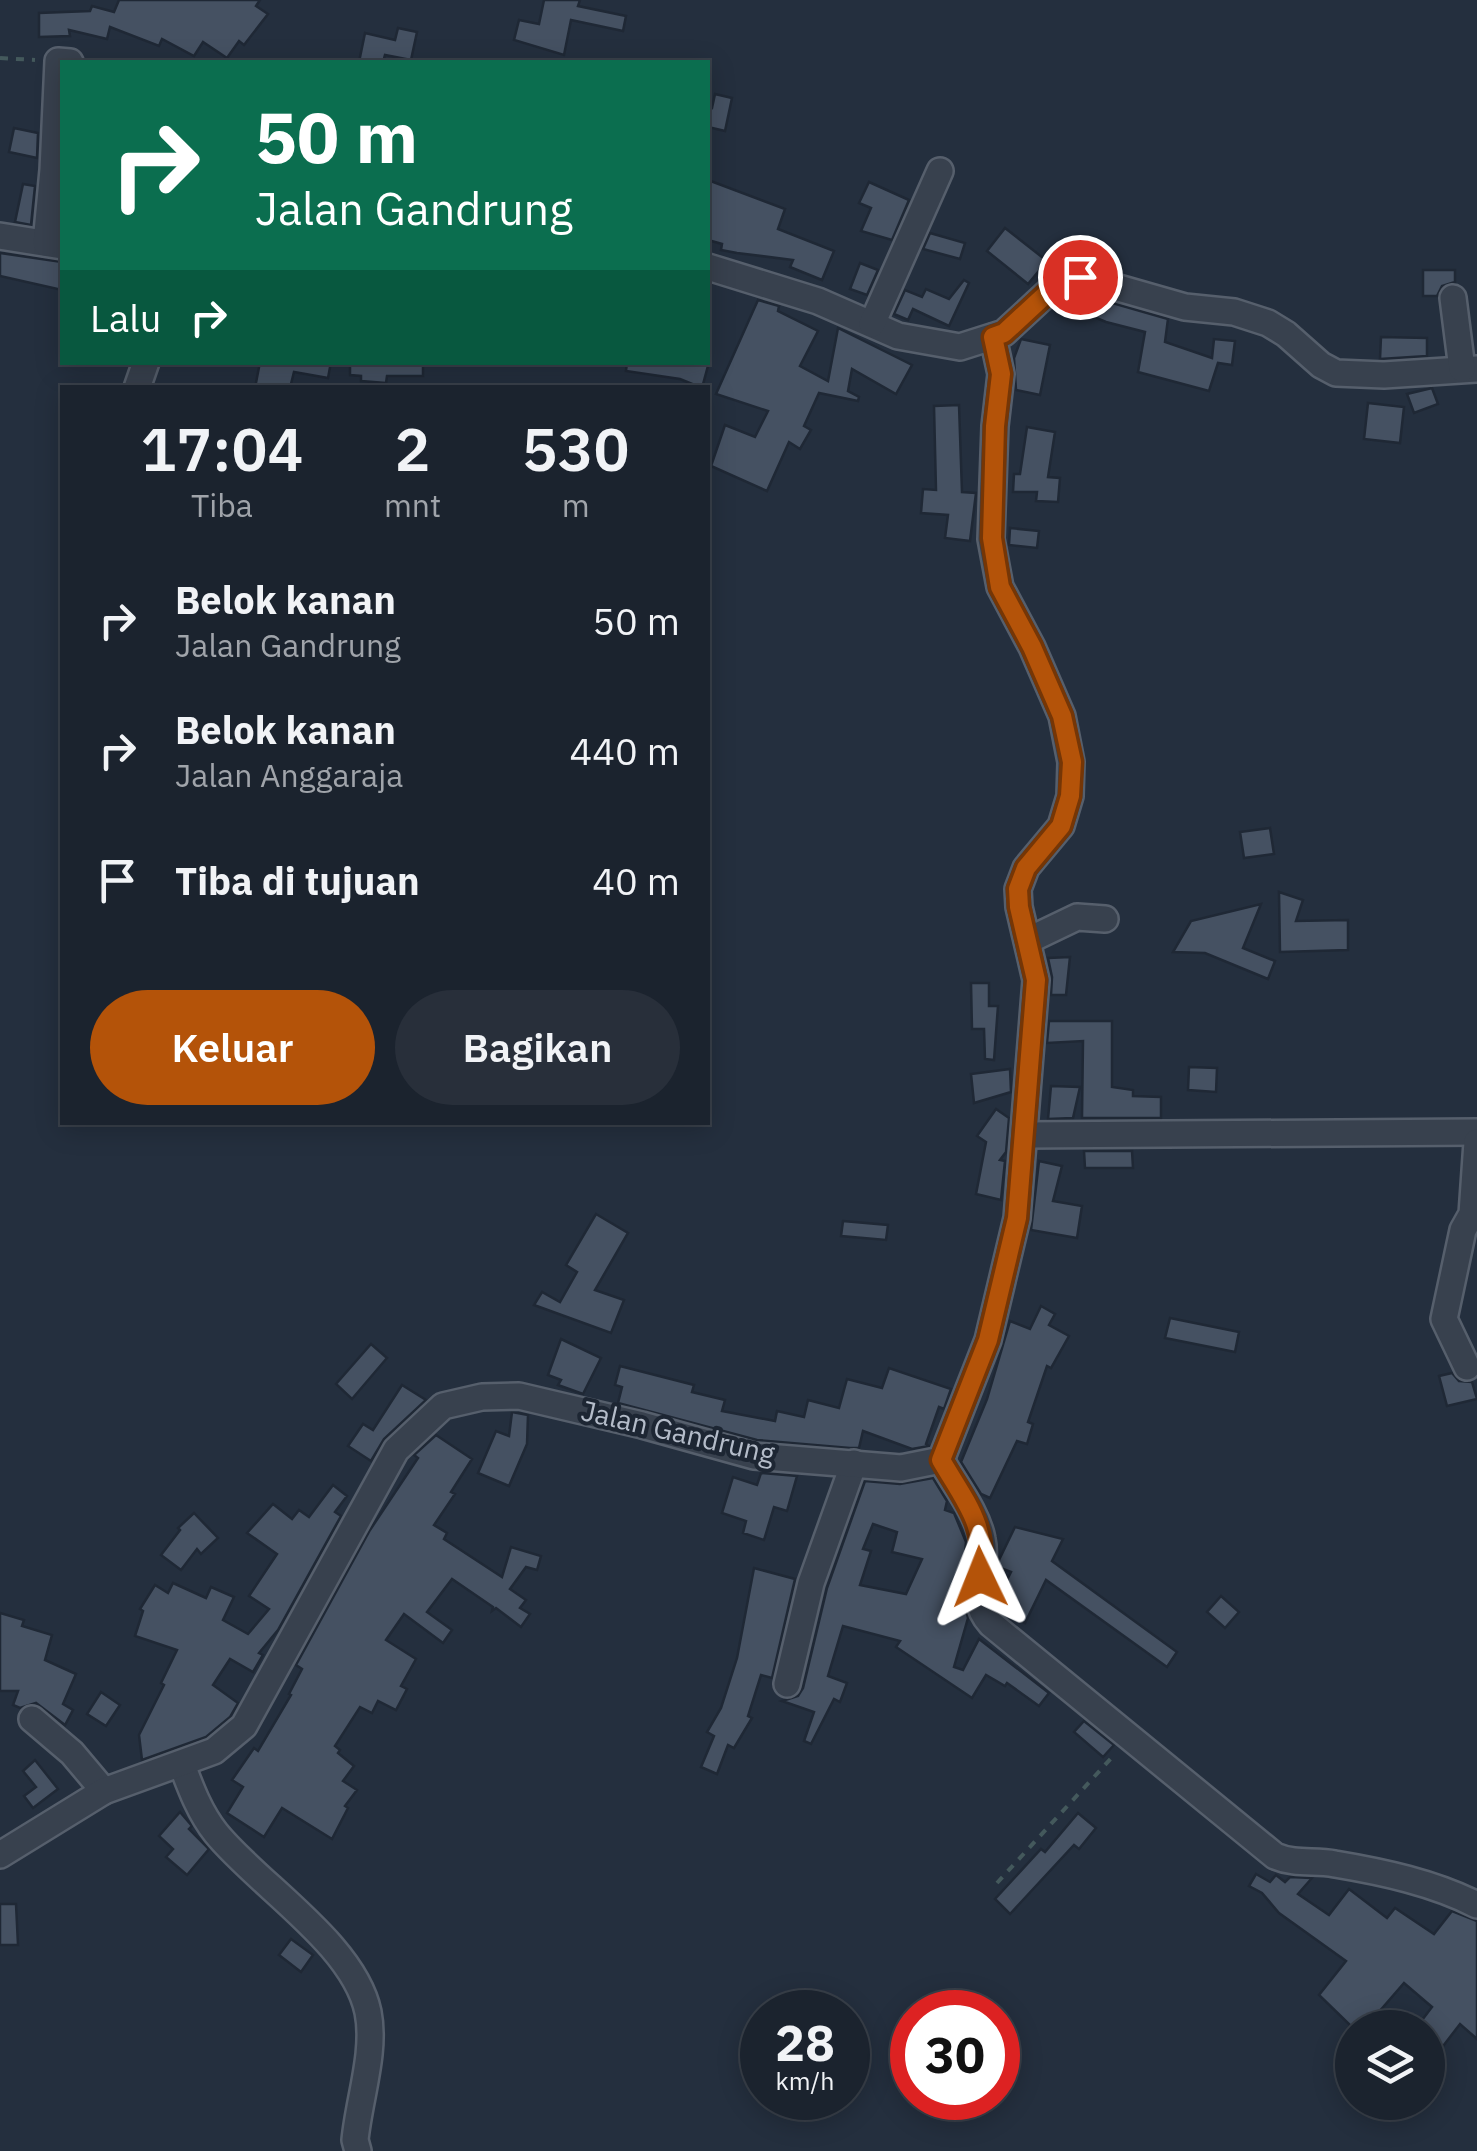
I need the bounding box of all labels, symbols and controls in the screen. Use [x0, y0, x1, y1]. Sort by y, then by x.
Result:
text: 50 m [255, 91, 418, 182]
icon: right [90, 100, 220, 230]
text: Jalan Gandrung [255, 179, 573, 237]
pin [1038, 235, 1123, 320]
icon: arrive [1053, 250, 1108, 305]
icon: right [181, 290, 236, 345]
text: Lalu [90, 293, 161, 342]
text: 17:04 [140, 409, 304, 488]
text: 2 [395, 409, 431, 488]
text: 530 [522, 409, 630, 488]
text: Tiba [191, 484, 253, 526]
text: mnt [384, 484, 441, 526]
text: m [562, 484, 590, 526]
text: Belok kanan [175, 575, 396, 624]
icon: right [90, 593, 145, 648]
text: 50 m [592, 596, 680, 645]
text: Jalan Gandrung [175, 624, 401, 666]
text: Belok kanan [175, 705, 396, 754]
icon: right [90, 723, 145, 778]
text: 440 m [569, 726, 680, 775]
text: Jalan Anggaraja [175, 754, 403, 796]
icon: arrive [90, 853, 145, 908]
text: Tiba di tujuan [175, 856, 420, 905]
text: 40 m [592, 856, 680, 905]
button: Keluar [90, 990, 375, 1105]
button: Bagikan [395, 990, 680, 1105]
street label: Jalan Gandrung [578, 1391, 779, 1472]
position arrow [928, 1525, 1032, 1629]
speed limit sign: 30 [890, 1990, 1020, 2120]
text: 28 [775, 2010, 835, 2075]
map controls [1335, 2010, 1445, 2120]
button: layers [1335, 2010, 1445, 2120]
text: km/h [776, 2064, 834, 2097]

